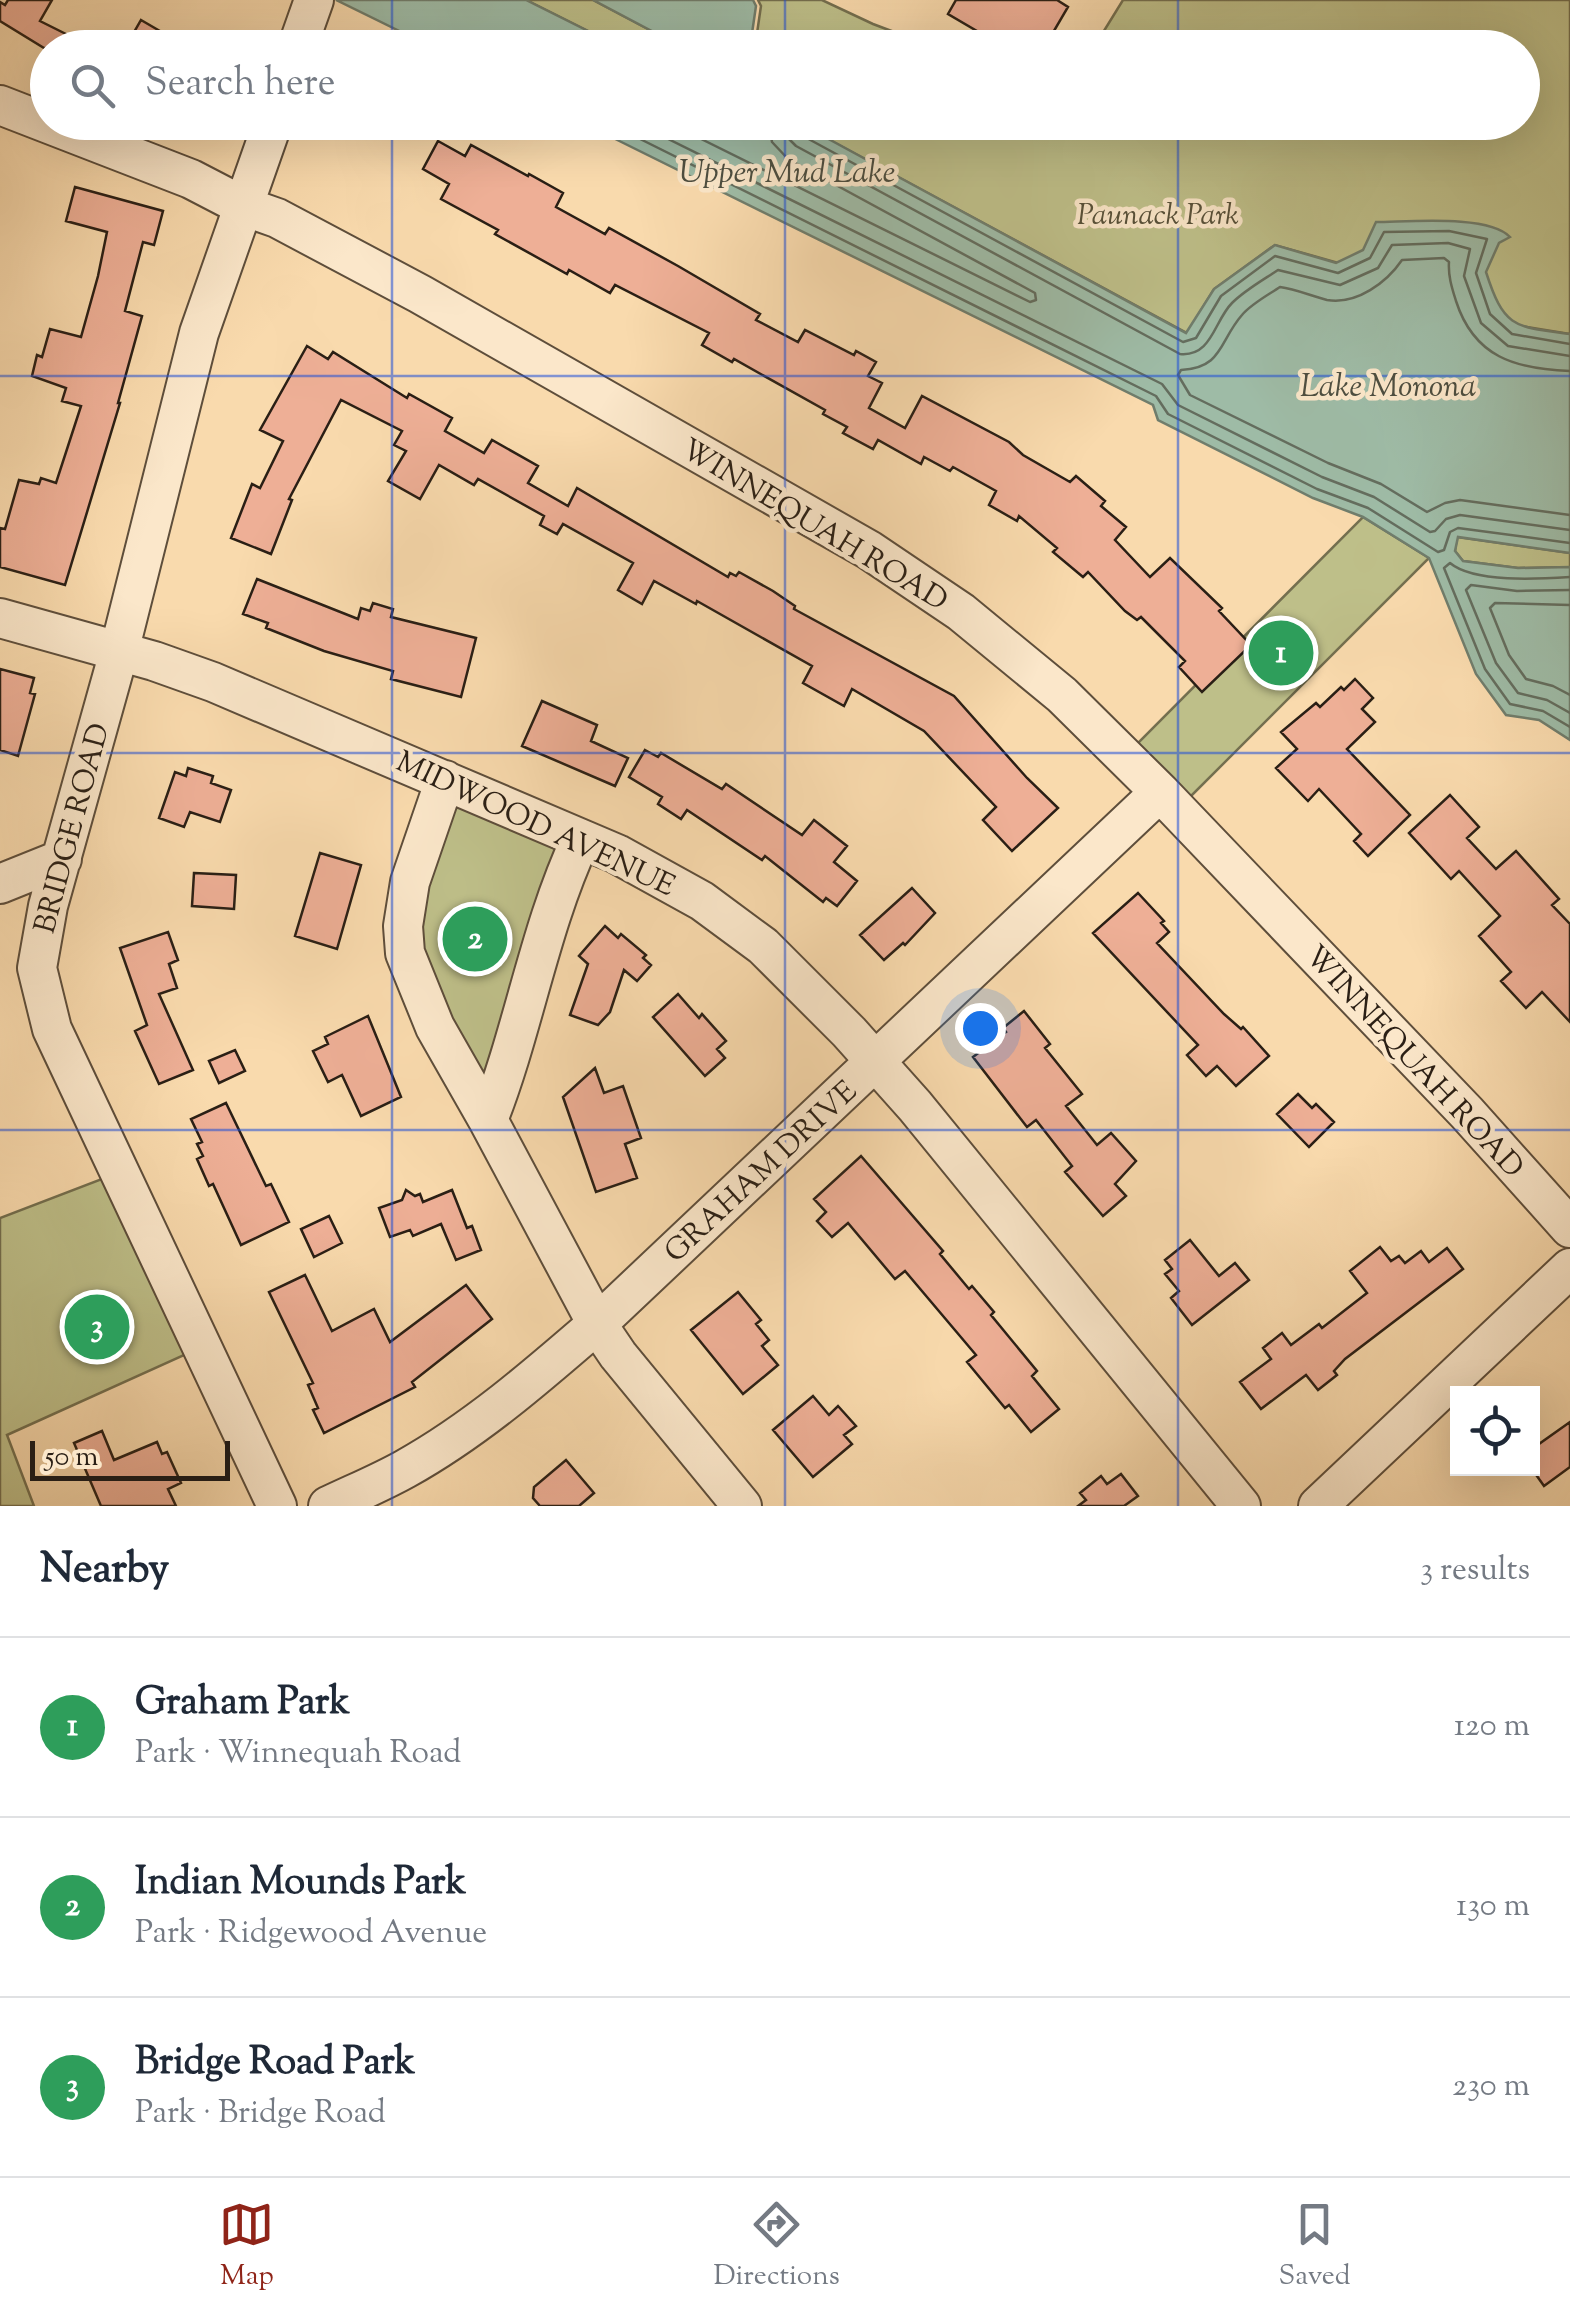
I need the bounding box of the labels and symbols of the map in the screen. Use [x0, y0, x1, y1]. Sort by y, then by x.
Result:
water label: Upper Mud Lake [679, 151, 895, 197]
park label: Paunack Park [1077, 195, 1239, 238]
water label: Lake Monona [1300, 365, 1476, 411]
street label: WINNEQUAH ROAD [672, 429, 955, 623]
pin: 1 [1248, 616, 1314, 690]
street label: BRIDGE ROAD [25, 719, 122, 939]
street label: MIDWOOD AVENUE [388, 742, 682, 909]
pin: 2 [442, 902, 508, 976]
street label: WINNEQUAH ROAD [1294, 937, 1533, 1189]
your location [955, 1003, 1006, 1054]
street label: GRAHAM DRIVE [656, 1072, 868, 1274]
pin: 3 [64, 1290, 130, 1364]
scale bar [30, 1436, 230, 1480]

